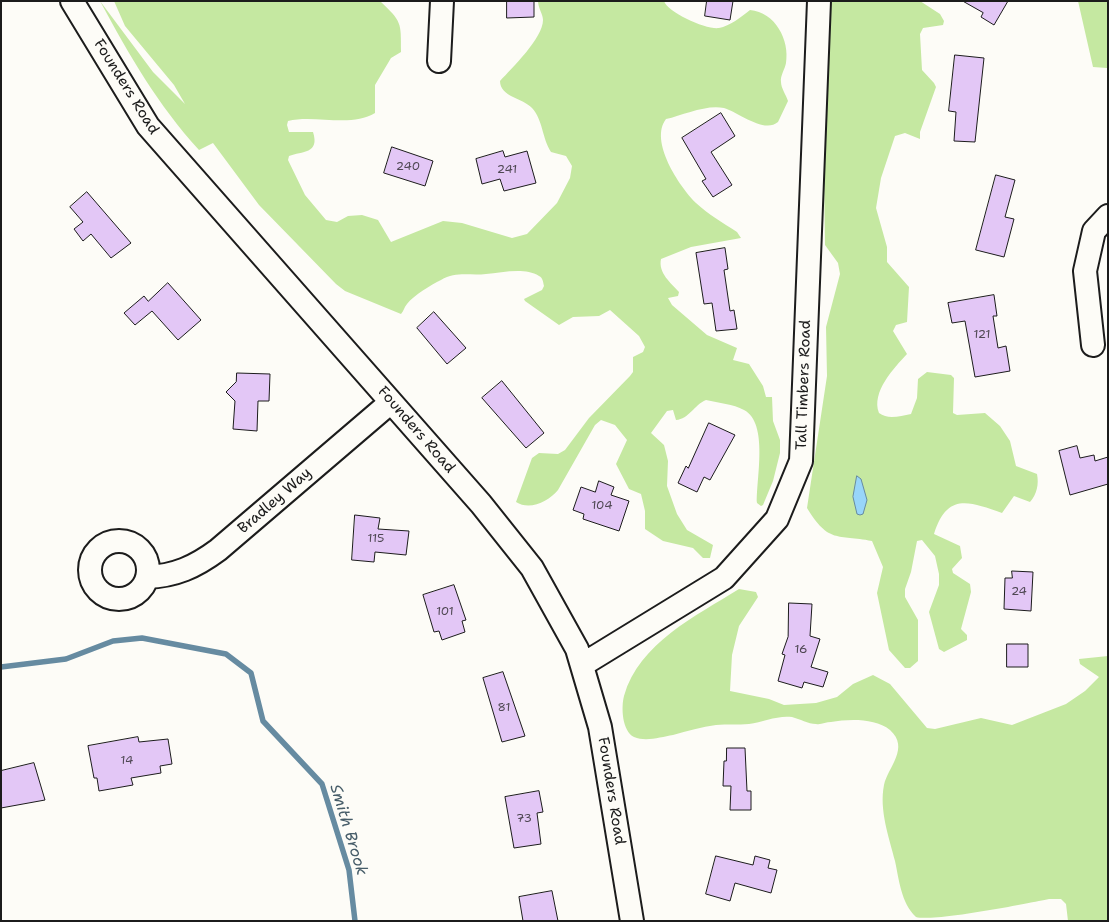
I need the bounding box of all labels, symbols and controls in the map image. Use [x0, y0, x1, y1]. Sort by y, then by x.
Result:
street label: Founders Road [90, 36, 162, 138]
house number: 240 [396, 160, 420, 174]
house number: 241 [497, 163, 517, 177]
street label: Tall Timbers Road [793, 319, 815, 451]
house number: 121 [973, 328, 991, 342]
street label: Founders Road [374, 383, 458, 477]
street label: Bradley Way [235, 464, 315, 538]
house number: 104 [591, 499, 613, 513]
house number: 115 [368, 532, 384, 546]
house number: 24 [1011, 585, 1027, 599]
house number: 101 [436, 605, 454, 619]
house number: 16 [794, 643, 808, 657]
house number: 81 [498, 701, 510, 715]
street label: Founders Road [594, 736, 628, 846]
house number: 14 [121, 754, 133, 768]
water label: Smith Brook [325, 782, 371, 878]
house number: 73 [516, 812, 532, 826]

